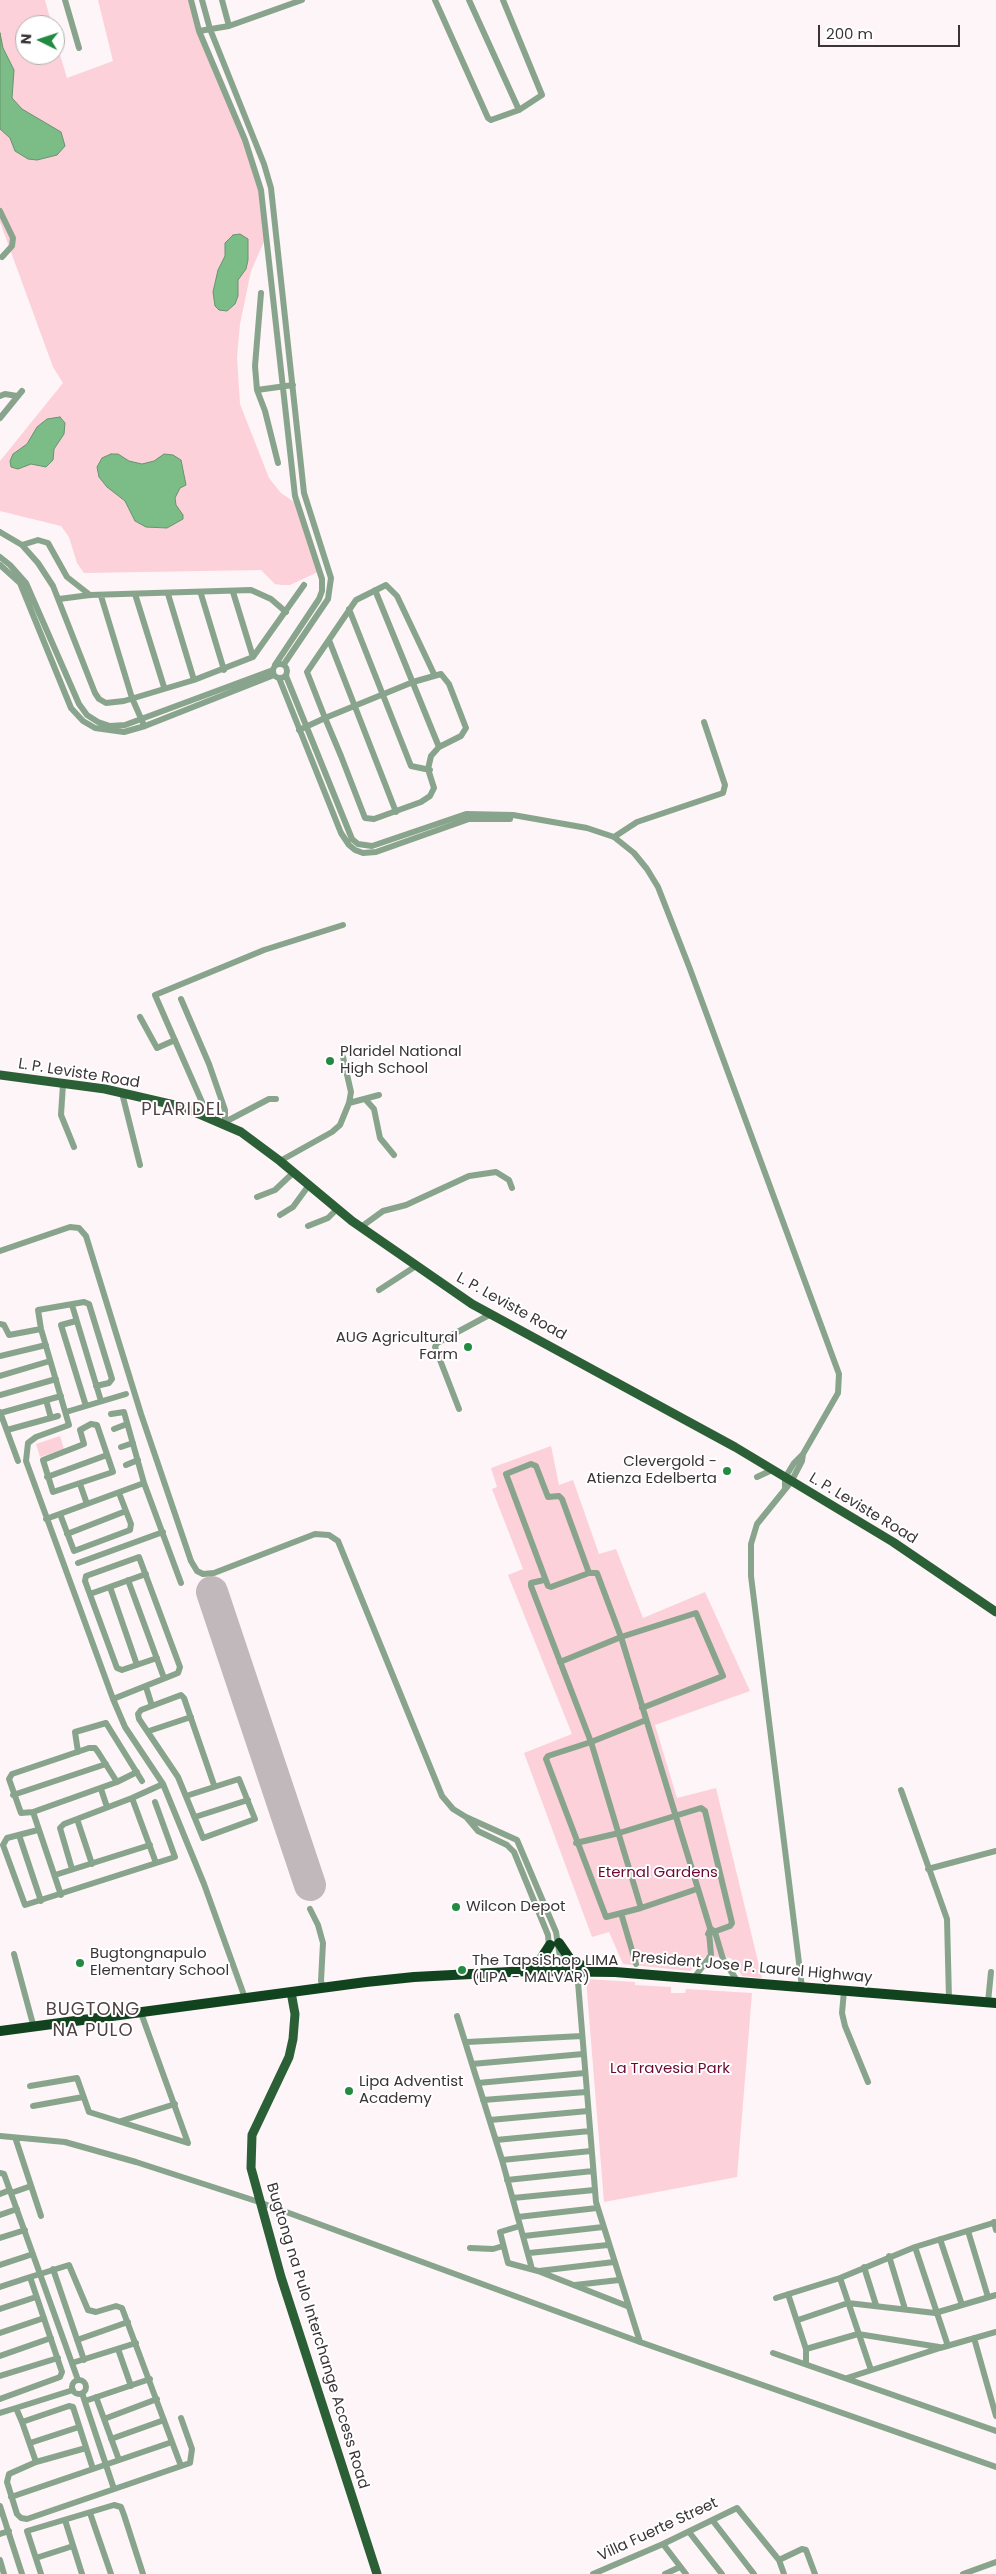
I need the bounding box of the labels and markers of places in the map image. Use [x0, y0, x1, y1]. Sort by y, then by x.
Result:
place label: Plaridel National High School [340, 1043, 462, 1078]
marker: Plaridel National High School [324, 1055, 336, 1067]
place label: AUG Agricultural Farm [336, 1329, 458, 1364]
marker: AUG Agricultural Farm [462, 1341, 474, 1353]
place label: Clevergold - Atienza Edelberta [586, 1453, 717, 1488]
marker: Clevergold - Atienza Edelberta [721, 1465, 733, 1477]
place label: Wilcon Depot [466, 1898, 565, 1916]
marker: Wilcon Depot [450, 1901, 462, 1913]
place label: Bugtongnapulo Elementary School [90, 1945, 229, 1980]
place label: The TapsiShop LIMA (LIPA - MALVAR) [472, 1952, 618, 1987]
marker: Bugtongnapulo Elementary School [74, 1957, 86, 1969]
marker: The TapsiShop LIMA (LIPA - MALVAR) [456, 1964, 468, 1976]
place label: Lipa Adventist Academy [359, 2073, 463, 2108]
marker: Lipa Adventist Academy [343, 2085, 355, 2097]

